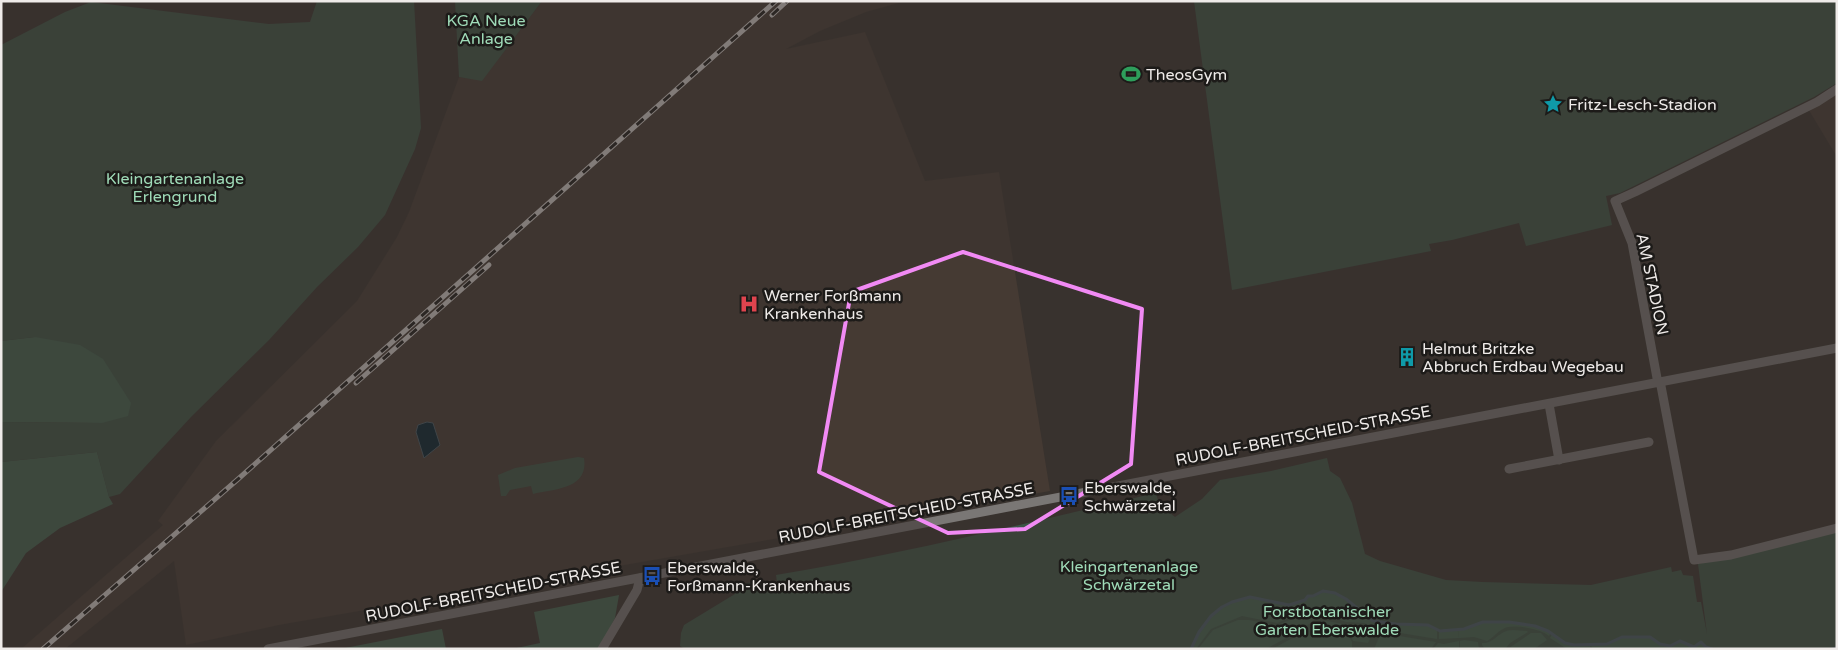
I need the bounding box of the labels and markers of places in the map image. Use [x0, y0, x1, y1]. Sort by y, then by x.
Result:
sports icon: TheosGym [1120, 63, 1142, 85]
place label: TheosGym [1146, 65, 1227, 85]
place icon: Fritz-Lesch-Stadion [1542, 93, 1564, 115]
place label: Fritz-Lesch-Stadion [1568, 95, 1717, 115]
place label: Werner Forßmann Krankenhaus [764, 286, 902, 324]
hospital icon: Werner Forßmann Krankenhaus [738, 293, 760, 315]
place label: Helmut Britzke Abbruch Erdbau Wegebau [1422, 339, 1624, 377]
building icon: Helmut Britzke Abbruch Erdbau Wegebau [1396, 346, 1418, 368]
place label: Eberswalde, Schwärzetal [1084, 478, 1176, 516]
bus stop icon: Eberswalde, Schwärzetal [1058, 485, 1080, 507]
place label: Eberswalde, Forßmann-Krankenhaus [667, 558, 850, 596]
bus stop icon: Eberswalde, Forßmann-Krankenhaus [641, 565, 663, 587]

